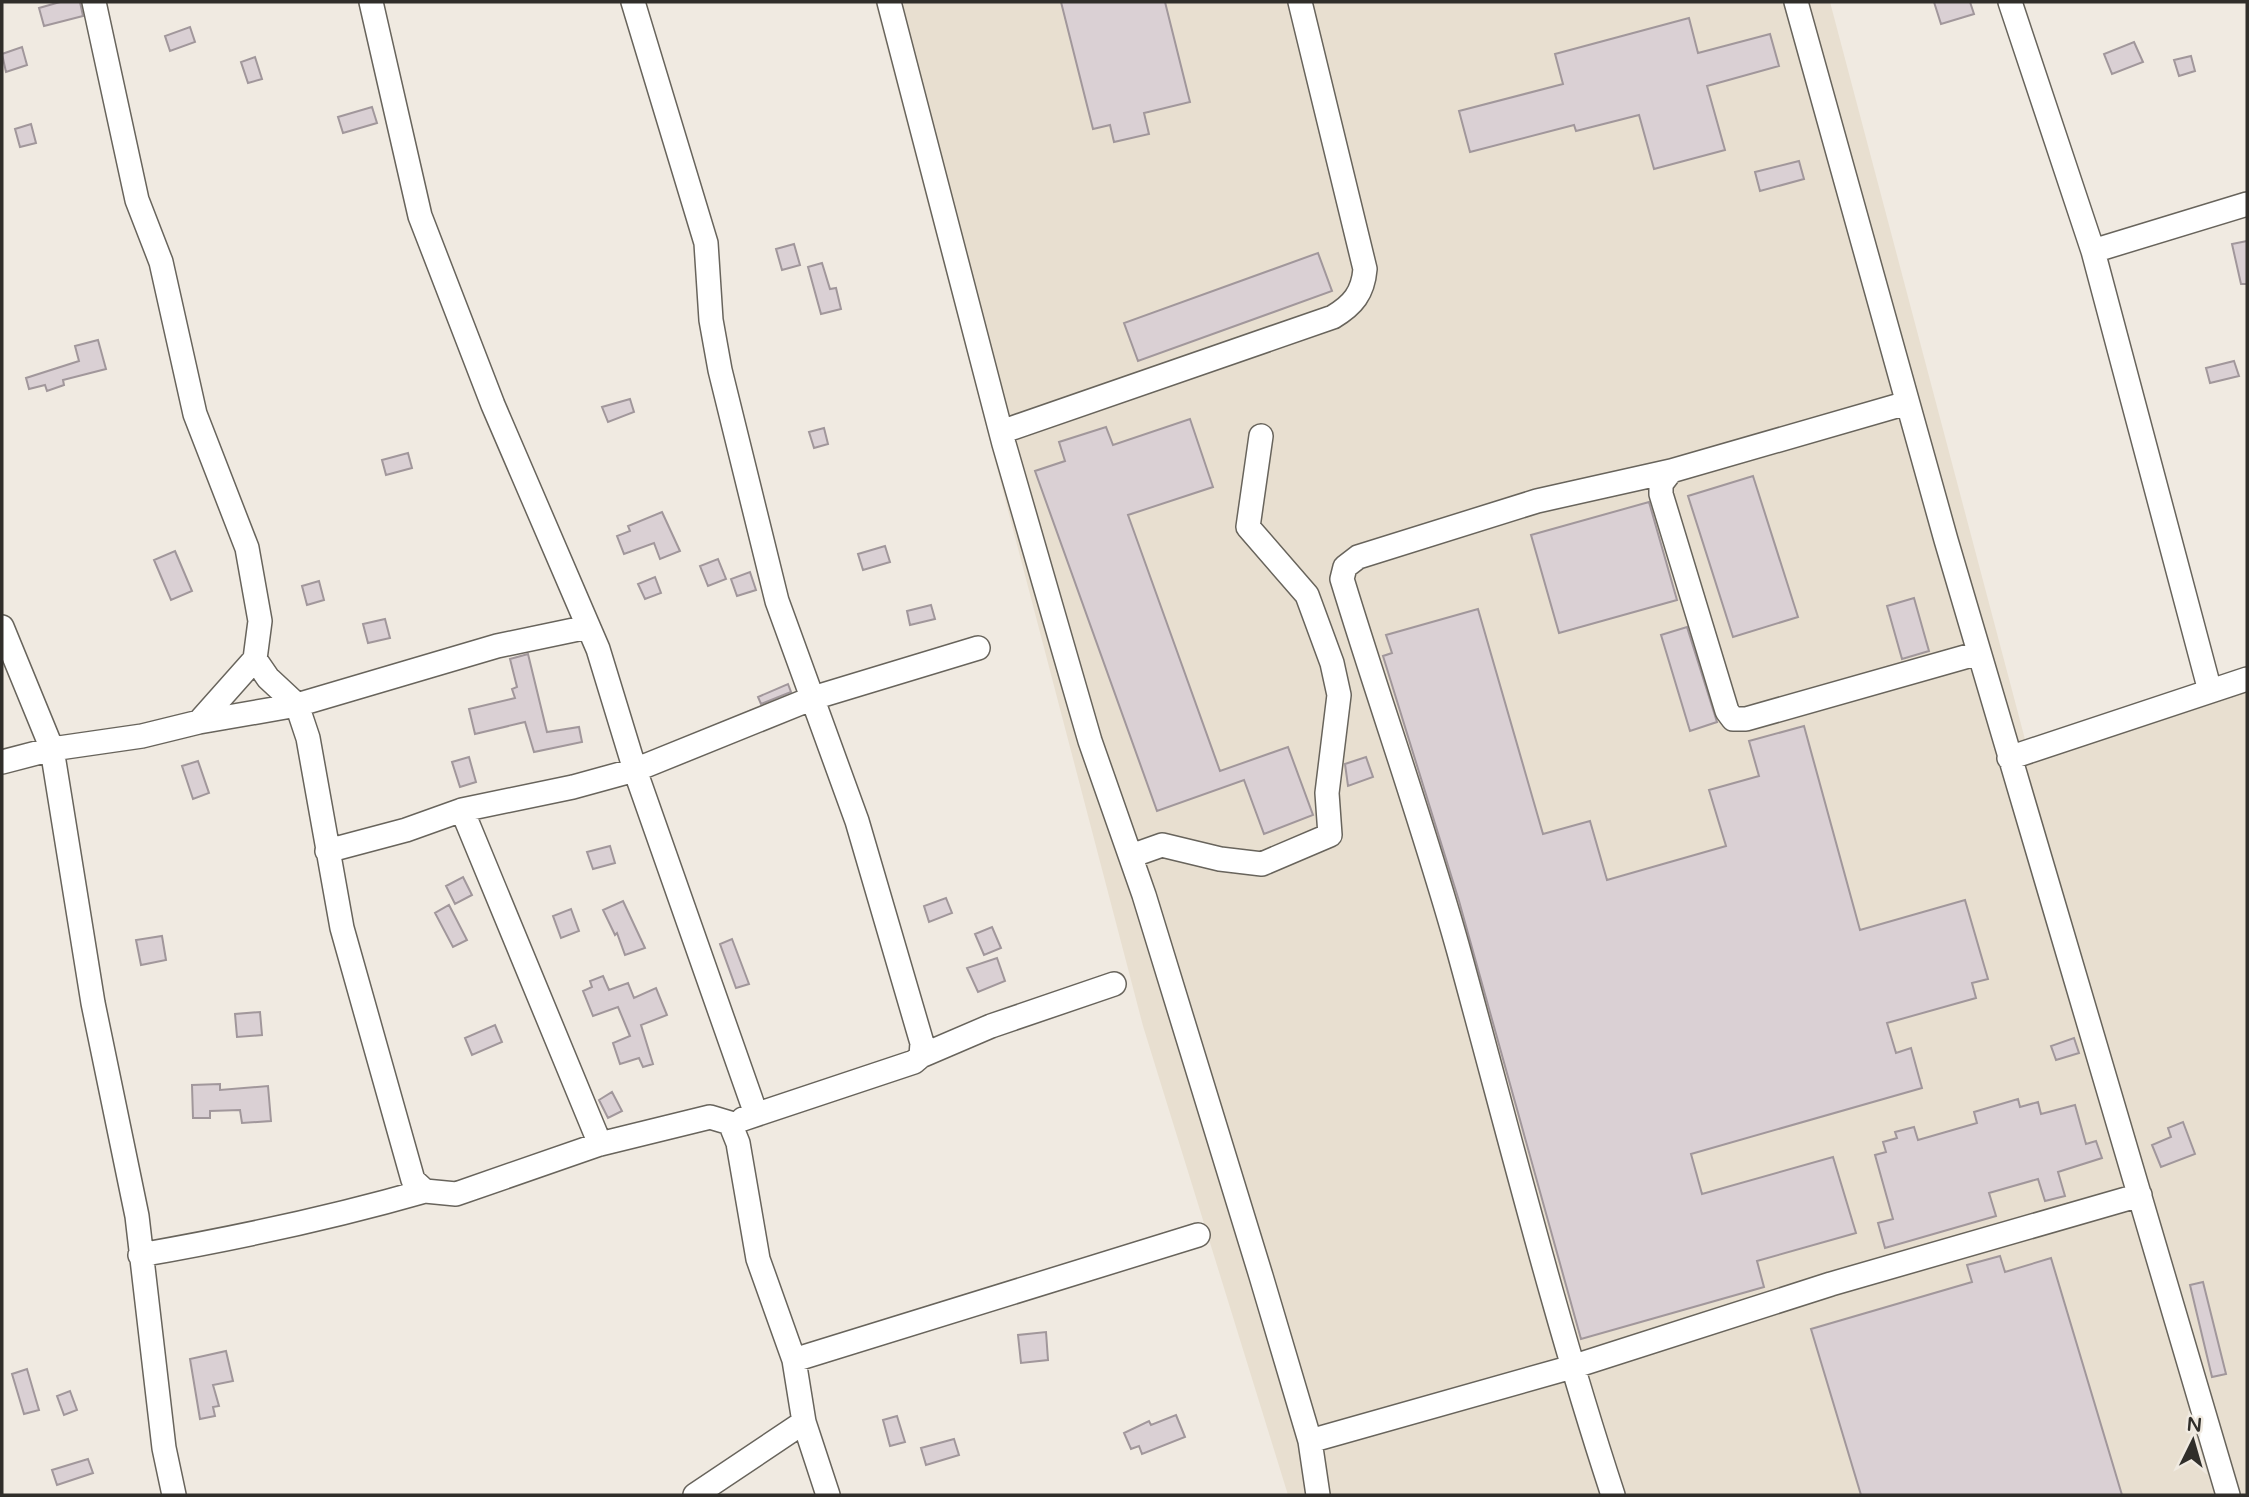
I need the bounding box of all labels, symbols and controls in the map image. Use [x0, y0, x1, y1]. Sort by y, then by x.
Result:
north arrow [2158, 1406, 2228, 1476]
text: N [2186, 1413, 2203, 1437]

